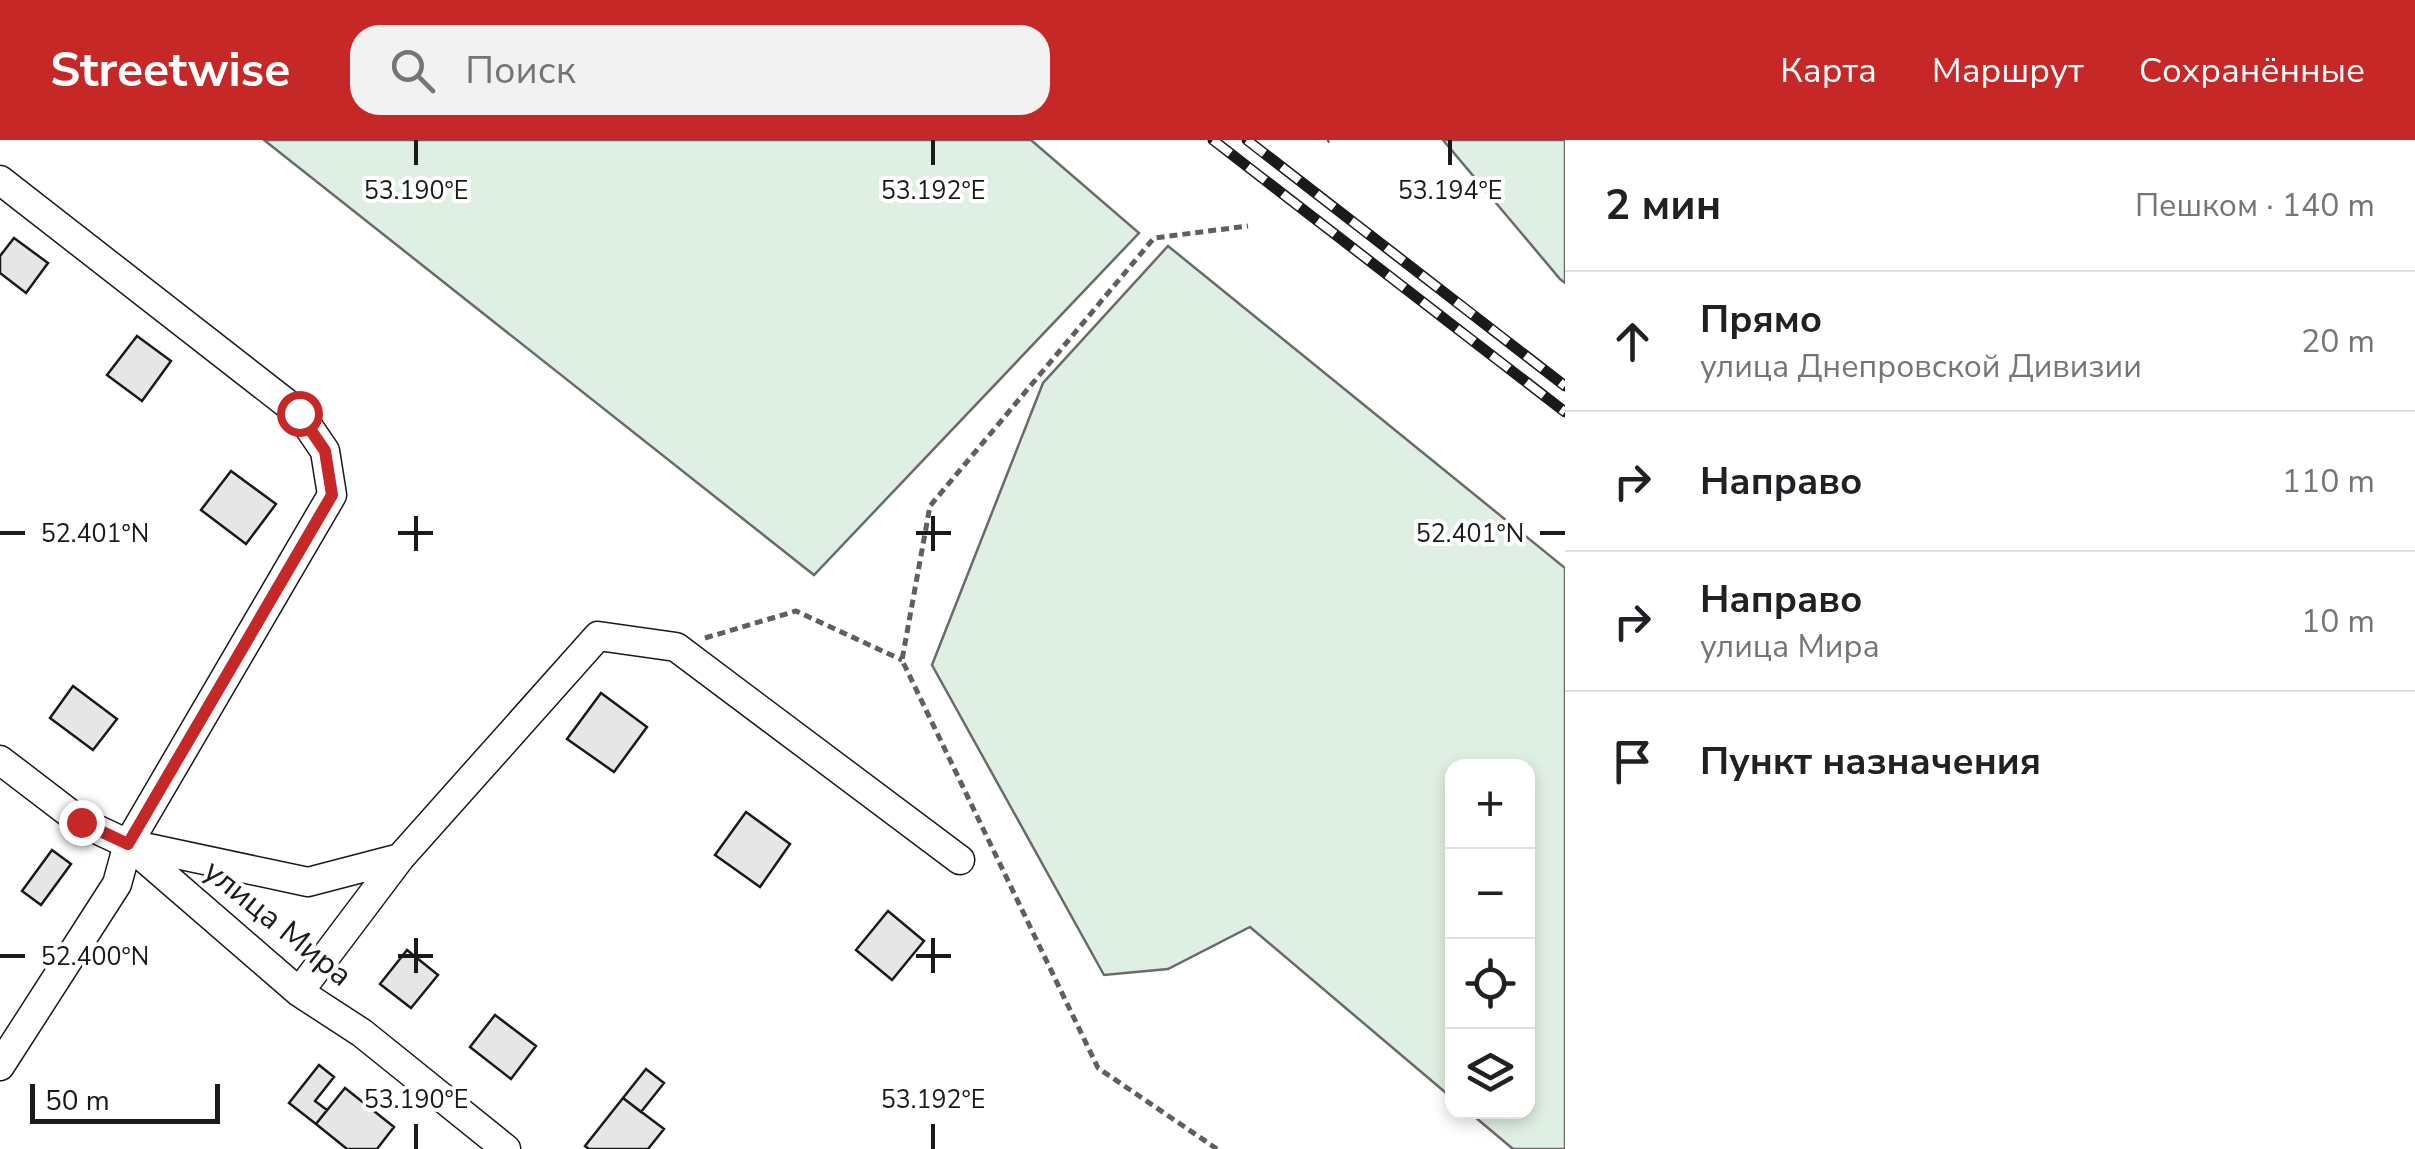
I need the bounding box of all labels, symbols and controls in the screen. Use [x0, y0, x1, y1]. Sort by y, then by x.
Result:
search box [350, 25, 1050, 115]
text: Streetwise [50, 37, 290, 103]
icon: search [385, 43, 440, 98]
text: Поиск [465, 45, 576, 96]
text: Карта [1780, 47, 1877, 94]
text: Маршрут [1932, 47, 2084, 94]
text: Сохранённые [2139, 47, 2365, 94]
text: 53.190°E [364, 174, 468, 208]
text: 53.192°E [881, 174, 985, 208]
text: 53.194°E [1398, 174, 1502, 208]
text: 2 мин [1605, 177, 1721, 234]
text: Пешком · 140 m [2135, 184, 2375, 227]
text: Прямо [1700, 294, 1822, 345]
icon: ahead [1605, 314, 1660, 369]
text: 20 m [2301, 320, 2375, 363]
text: улица Днепровской Дивизии [1700, 345, 2142, 388]
route start [277, 391, 323, 437]
icon: right [1605, 454, 1660, 509]
text: Направо [1700, 456, 1862, 507]
text: 110 m [2282, 460, 2375, 503]
text: 52.401°N [41, 517, 149, 551]
text: 52.401°N [1416, 517, 1524, 551]
text: Направо [1700, 574, 1862, 625]
icon: right [1605, 594, 1660, 649]
text: 10 m [2301, 600, 2375, 643]
text: улица Мира [1700, 625, 1880, 668]
icon: arrive [1605, 734, 1660, 789]
text: Пункт назначения [1700, 736, 2041, 787]
map controls [1445, 759, 1535, 1119]
button: + [1445, 759, 1535, 849]
route end [59, 800, 105, 846]
button: − [1445, 849, 1535, 939]
street label: улица Мира [195, 850, 361, 996]
button: locate [1445, 939, 1535, 1029]
text: 52.400°N [41, 940, 149, 974]
button: layers [1445, 1029, 1535, 1119]
scale bar [30, 1079, 220, 1124]
text: 50 m [45, 1082, 110, 1120]
text: 53.190°E [364, 1083, 468, 1117]
text: 53.192°E [881, 1083, 985, 1117]

